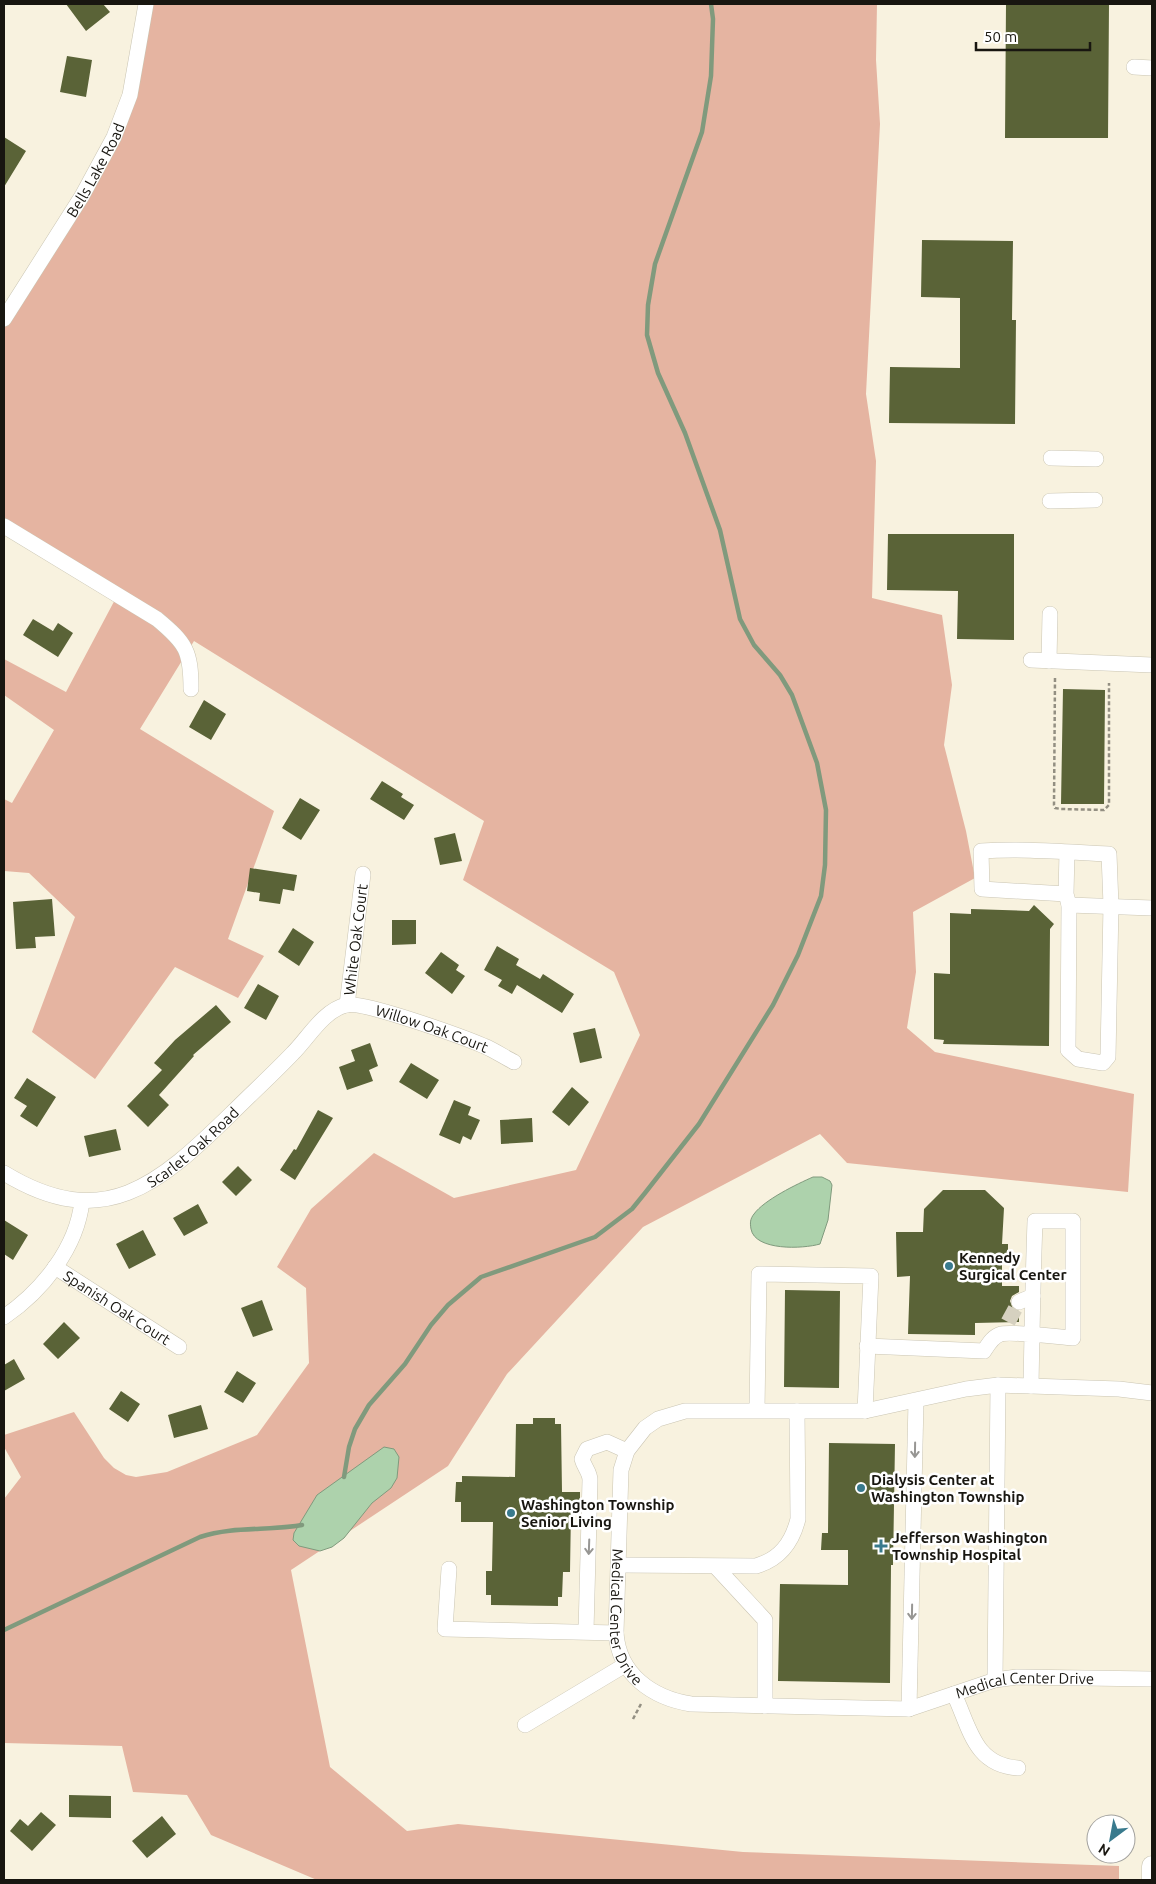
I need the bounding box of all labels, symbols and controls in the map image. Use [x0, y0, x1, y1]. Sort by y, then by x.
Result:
scale bar [976, 20, 1090, 52]
text: 50 m [984, 28, 1017, 45]
street label: Bells Lake Road [63, 120, 127, 220]
street label: White Oak Court [340, 883, 370, 996]
street label: Willow Oak Court [374, 1001, 491, 1055]
street label: Scarlet Oak Road [144, 1103, 242, 1190]
place label: Kennedy Surgical Center [959, 1249, 1067, 1283]
marker: Kennedy Surgical Center [943, 1260, 955, 1272]
street label: Spanish Oak Court [61, 1266, 174, 1348]
one-way arrow [910, 1442, 920, 1458]
place label: Dialysis Center at Washington Township [871, 1471, 1025, 1505]
marker: Dialysis Center at Washington Township [855, 1482, 867, 1494]
place label: Washington Township Senior Living [521, 1496, 675, 1530]
marker: Washington Township Senior Living [505, 1507, 517, 1519]
place label: Jefferson Washington Township Hospital [892, 1529, 1048, 1563]
one-way arrow [584, 1538, 593, 1554]
marker: Jefferson Washington Township Hospital [874, 1539, 888, 1553]
street label: Medical Center Drive [607, 1548, 646, 1688]
one-way arrow [907, 1604, 917, 1620]
street label: Medical Center Drive [953, 1668, 1094, 1701]
north arrow [1086, 1814, 1136, 1864]
text: N [1095, 1840, 1113, 1860]

